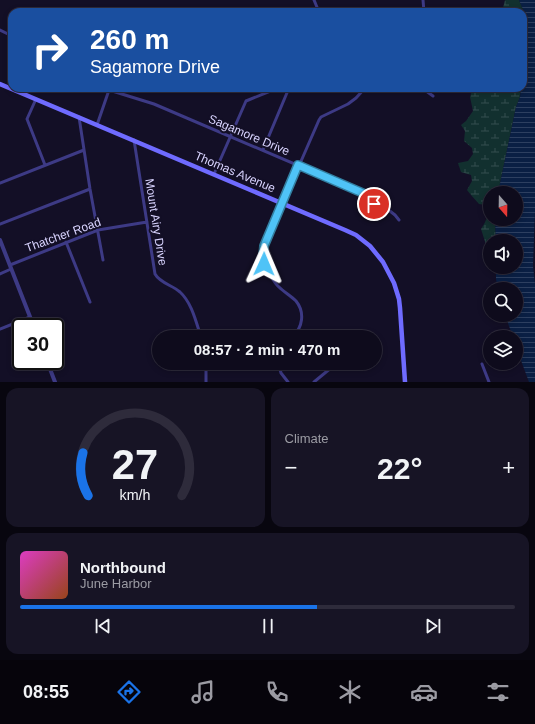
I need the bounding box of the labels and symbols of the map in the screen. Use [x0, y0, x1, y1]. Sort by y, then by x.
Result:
street label: Sagamore Drive [206, 112, 292, 159]
street label: Thomas Avenue [192, 149, 278, 195]
street label: Mount Airy Drive [142, 177, 170, 267]
north arrow [483, 186, 523, 226]
pin [357, 187, 391, 221]
street label: Thatcher Road [23, 215, 103, 255]
position arrow [243, 243, 285, 285]
speed limit sign: 30 [12, 318, 64, 370]

